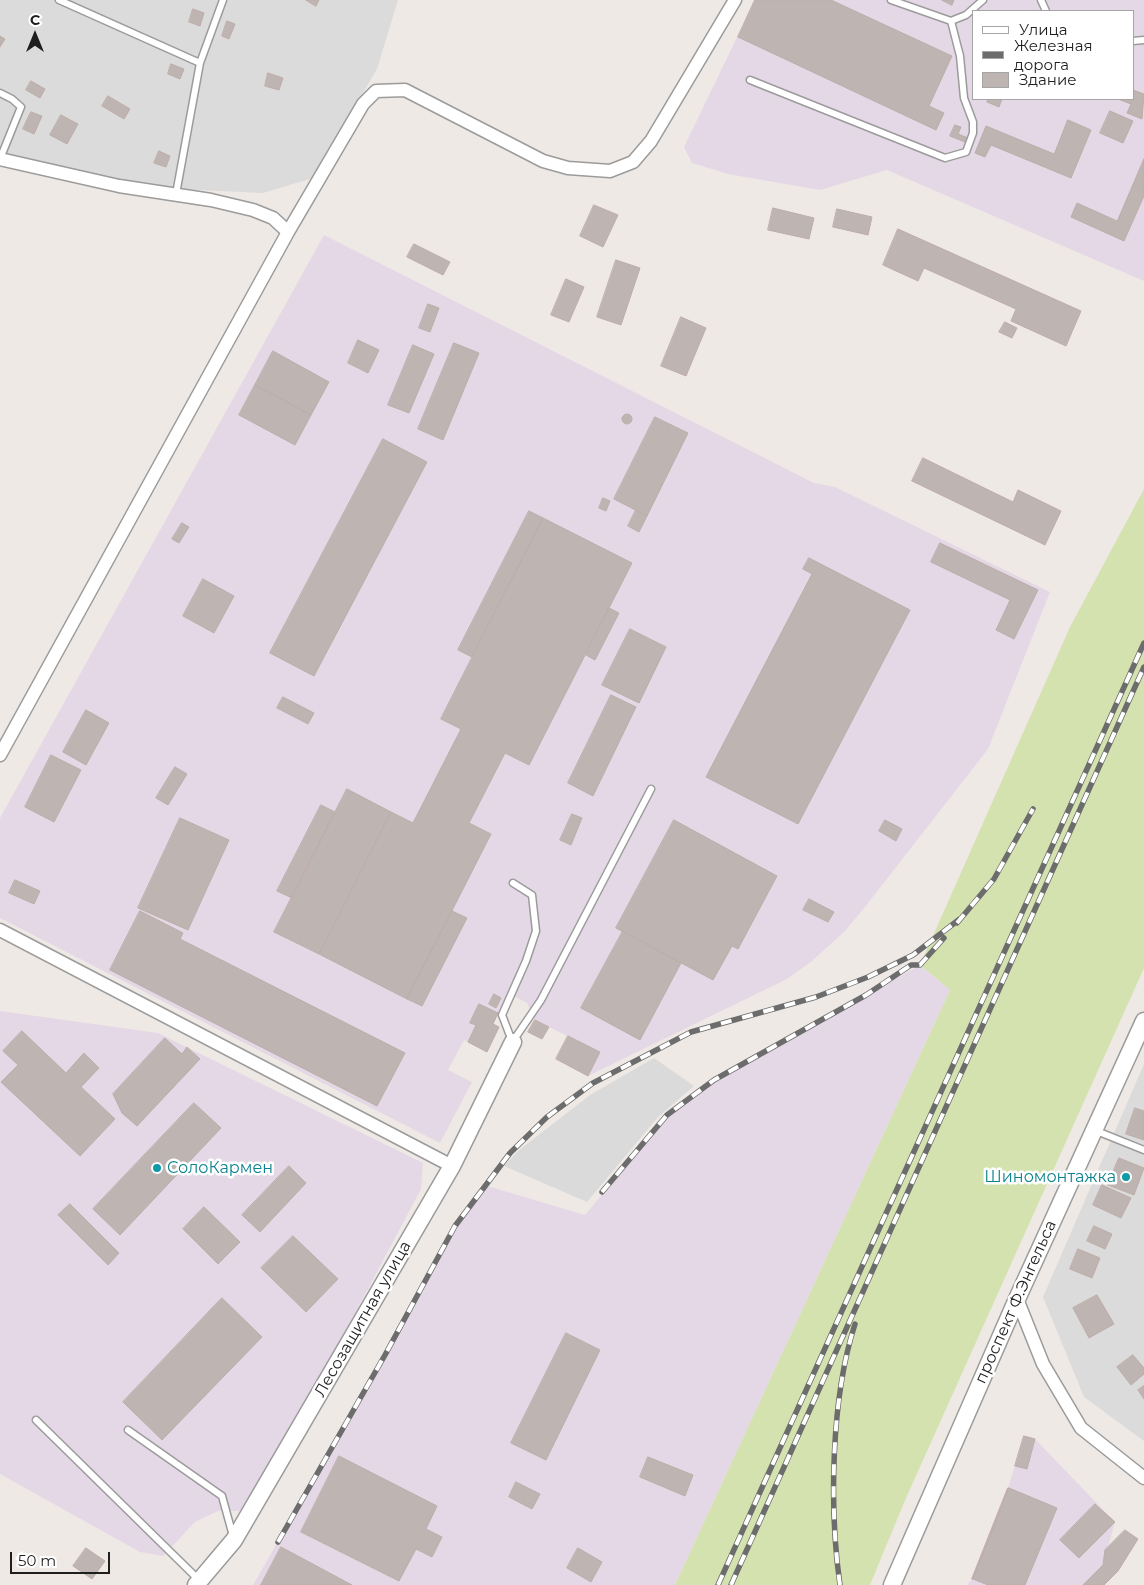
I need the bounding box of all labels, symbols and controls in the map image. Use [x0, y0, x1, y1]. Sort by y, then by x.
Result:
north arrow [10, 10, 60, 60]
legend [972, 10, 1134, 100]
text: С [30, 11, 40, 29]
text: Улица [1019, 20, 1067, 39]
text: Железная дорога [1014, 36, 1093, 74]
text: Здание [1019, 70, 1077, 89]
place label: СолоКармен [167, 1158, 273, 1178]
marker: СолоКармен [151, 1162, 163, 1174]
place label: Шиномонтажка [984, 1167, 1116, 1187]
marker: Шиномонтажка [1120, 1171, 1132, 1183]
street label: проспект Ф.Энгельса [971, 1217, 1061, 1387]
street label: Лесозащитная улица [310, 1238, 416, 1400]
scale bar [12, 1542, 112, 1574]
text: 50 m [18, 1551, 56, 1570]

